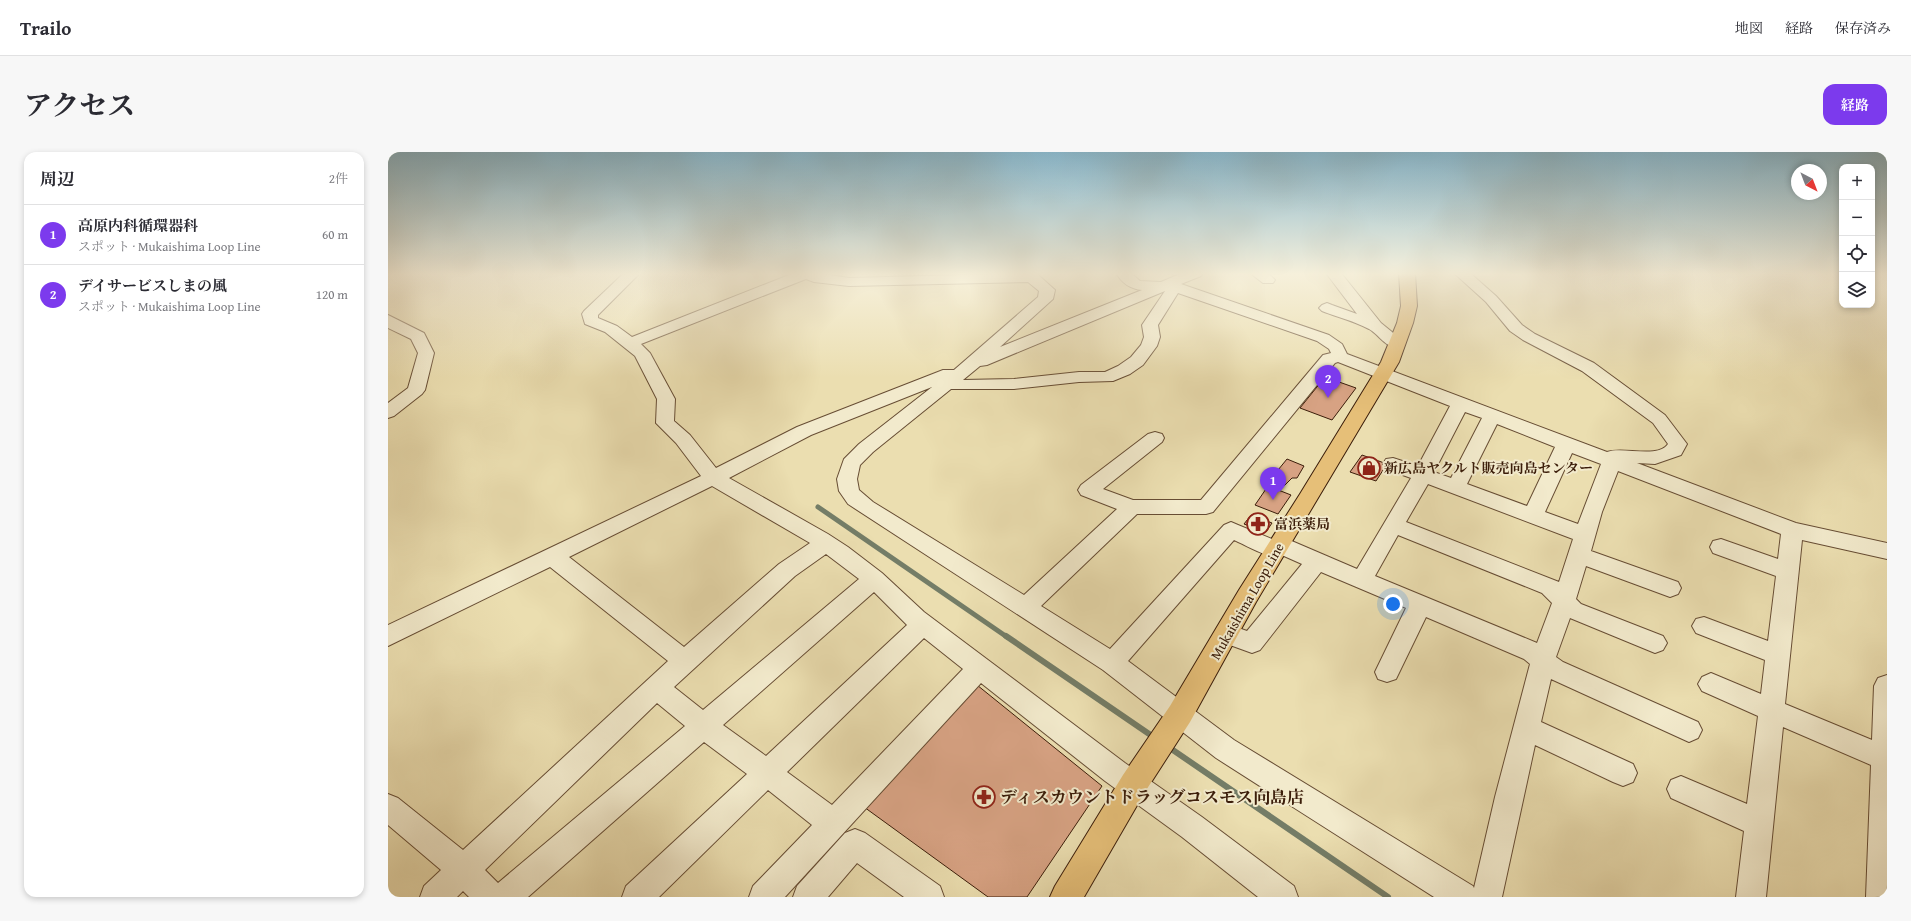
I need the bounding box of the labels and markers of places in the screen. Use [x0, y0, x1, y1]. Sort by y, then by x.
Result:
pin: 2 [1315, 365, 1341, 398]
shop icon: 新広島ヤクルト販売向島センター [1356, 455, 1382, 481]
place label: 新広島ヤクルト販売向島センター [1384, 458, 1593, 478]
pin: 1 [1260, 467, 1286, 500]
pharmacy icon: 富浜薬局 [1245, 511, 1271, 537]
place label: 富浜薬局 [1274, 514, 1330, 534]
pharmacy icon: ディスカウントドラッグコスモス向島店 [971, 784, 997, 810]
place label: ディスカウントドラッグコスモス向島店 [1000, 784, 1304, 809]

